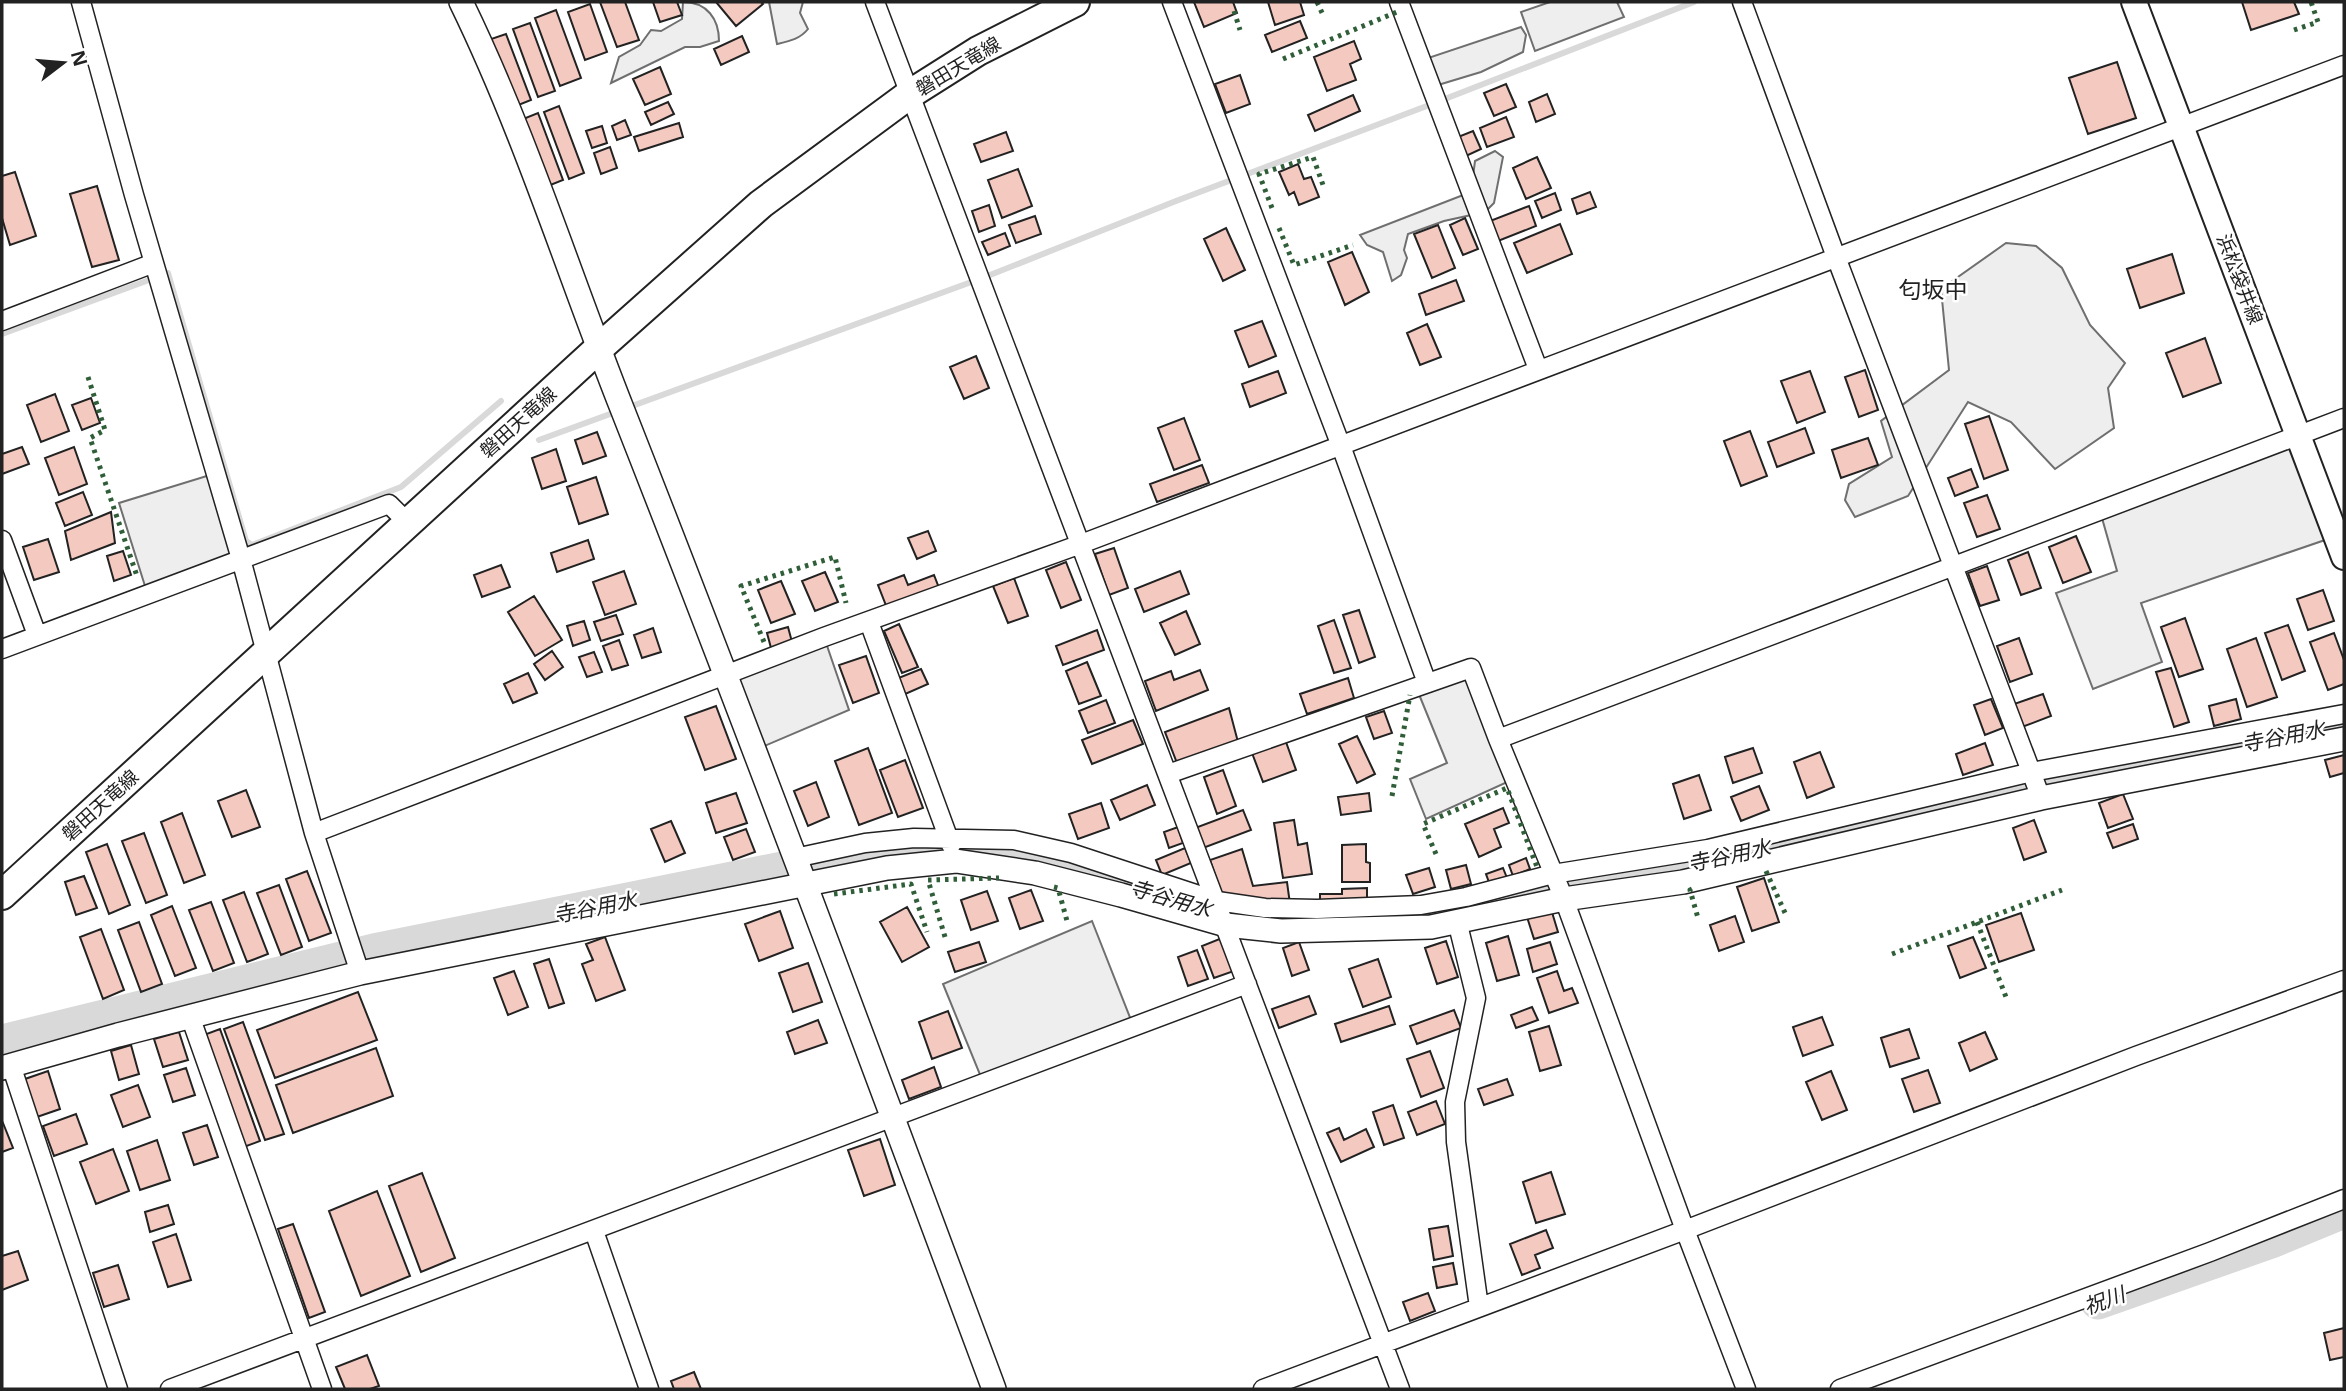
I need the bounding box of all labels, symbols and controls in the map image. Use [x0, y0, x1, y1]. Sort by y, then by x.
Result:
north arrow [28, 28, 98, 98]
street label: 磐田天竜線 [911, 30, 1005, 102]
text: N [65, 47, 94, 69]
street label: 浜松袋井線 [2211, 230, 2269, 328]
district label: 匂坂中 [1899, 273, 1968, 305]
street label: 磐田天竜線 [474, 381, 562, 463]
water label: 寺谷用水 [2239, 714, 2329, 758]
street label: 磐田天竜線 [56, 764, 144, 846]
water label: 寺谷用水 [1685, 832, 1775, 877]
water label: 寺谷用水 [1127, 873, 1217, 924]
water label: 寺谷用水 [551, 885, 641, 929]
water label: 祝川 [2079, 1279, 2130, 1320]

